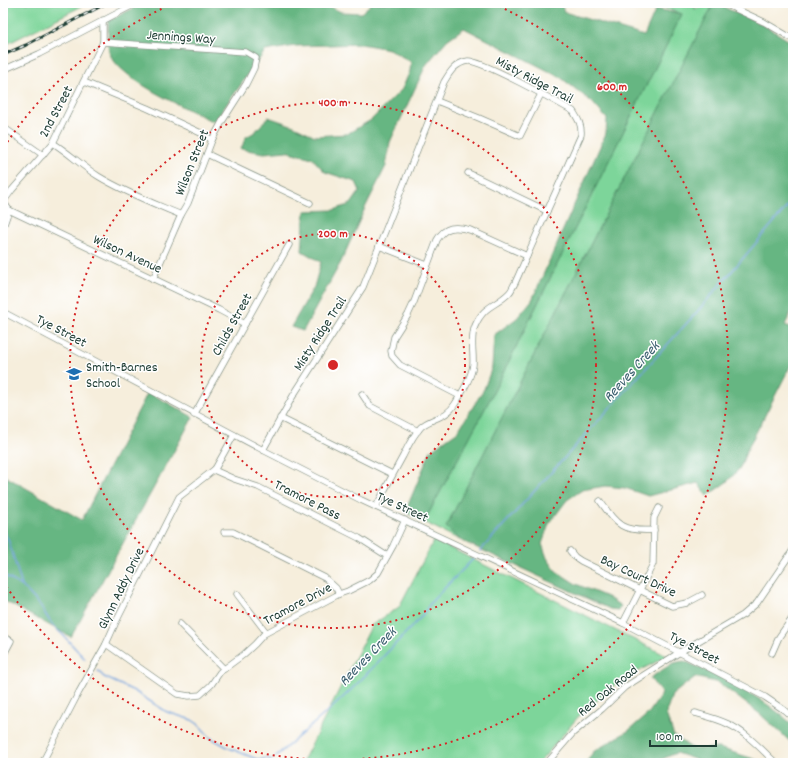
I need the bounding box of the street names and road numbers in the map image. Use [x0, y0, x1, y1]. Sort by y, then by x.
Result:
street label: Jennings Way [146, 26, 216, 50]
street label: Misty Ridge Trail [492, 52, 577, 110]
street label: 2nd Street [35, 82, 79, 142]
street label: Wilson Street [171, 127, 215, 199]
street label: Wilson Avenue [89, 230, 165, 280]
street label: Childs Street [207, 290, 258, 360]
street label: Misty Ridge Trail [289, 292, 353, 375]
street label: Tye Street [32, 310, 90, 353]
street label: Tramore Pass [270, 475, 344, 526]
street label: Tye Street [373, 487, 431, 528]
street label: Glynn Addy Drive [93, 545, 150, 633]
street label: Bay Court Drive [597, 550, 679, 603]
street label: Tramore Drive [260, 578, 336, 631]
street label: Tye Street [665, 627, 723, 670]
street label: Red Oak Road [574, 661, 643, 722]

